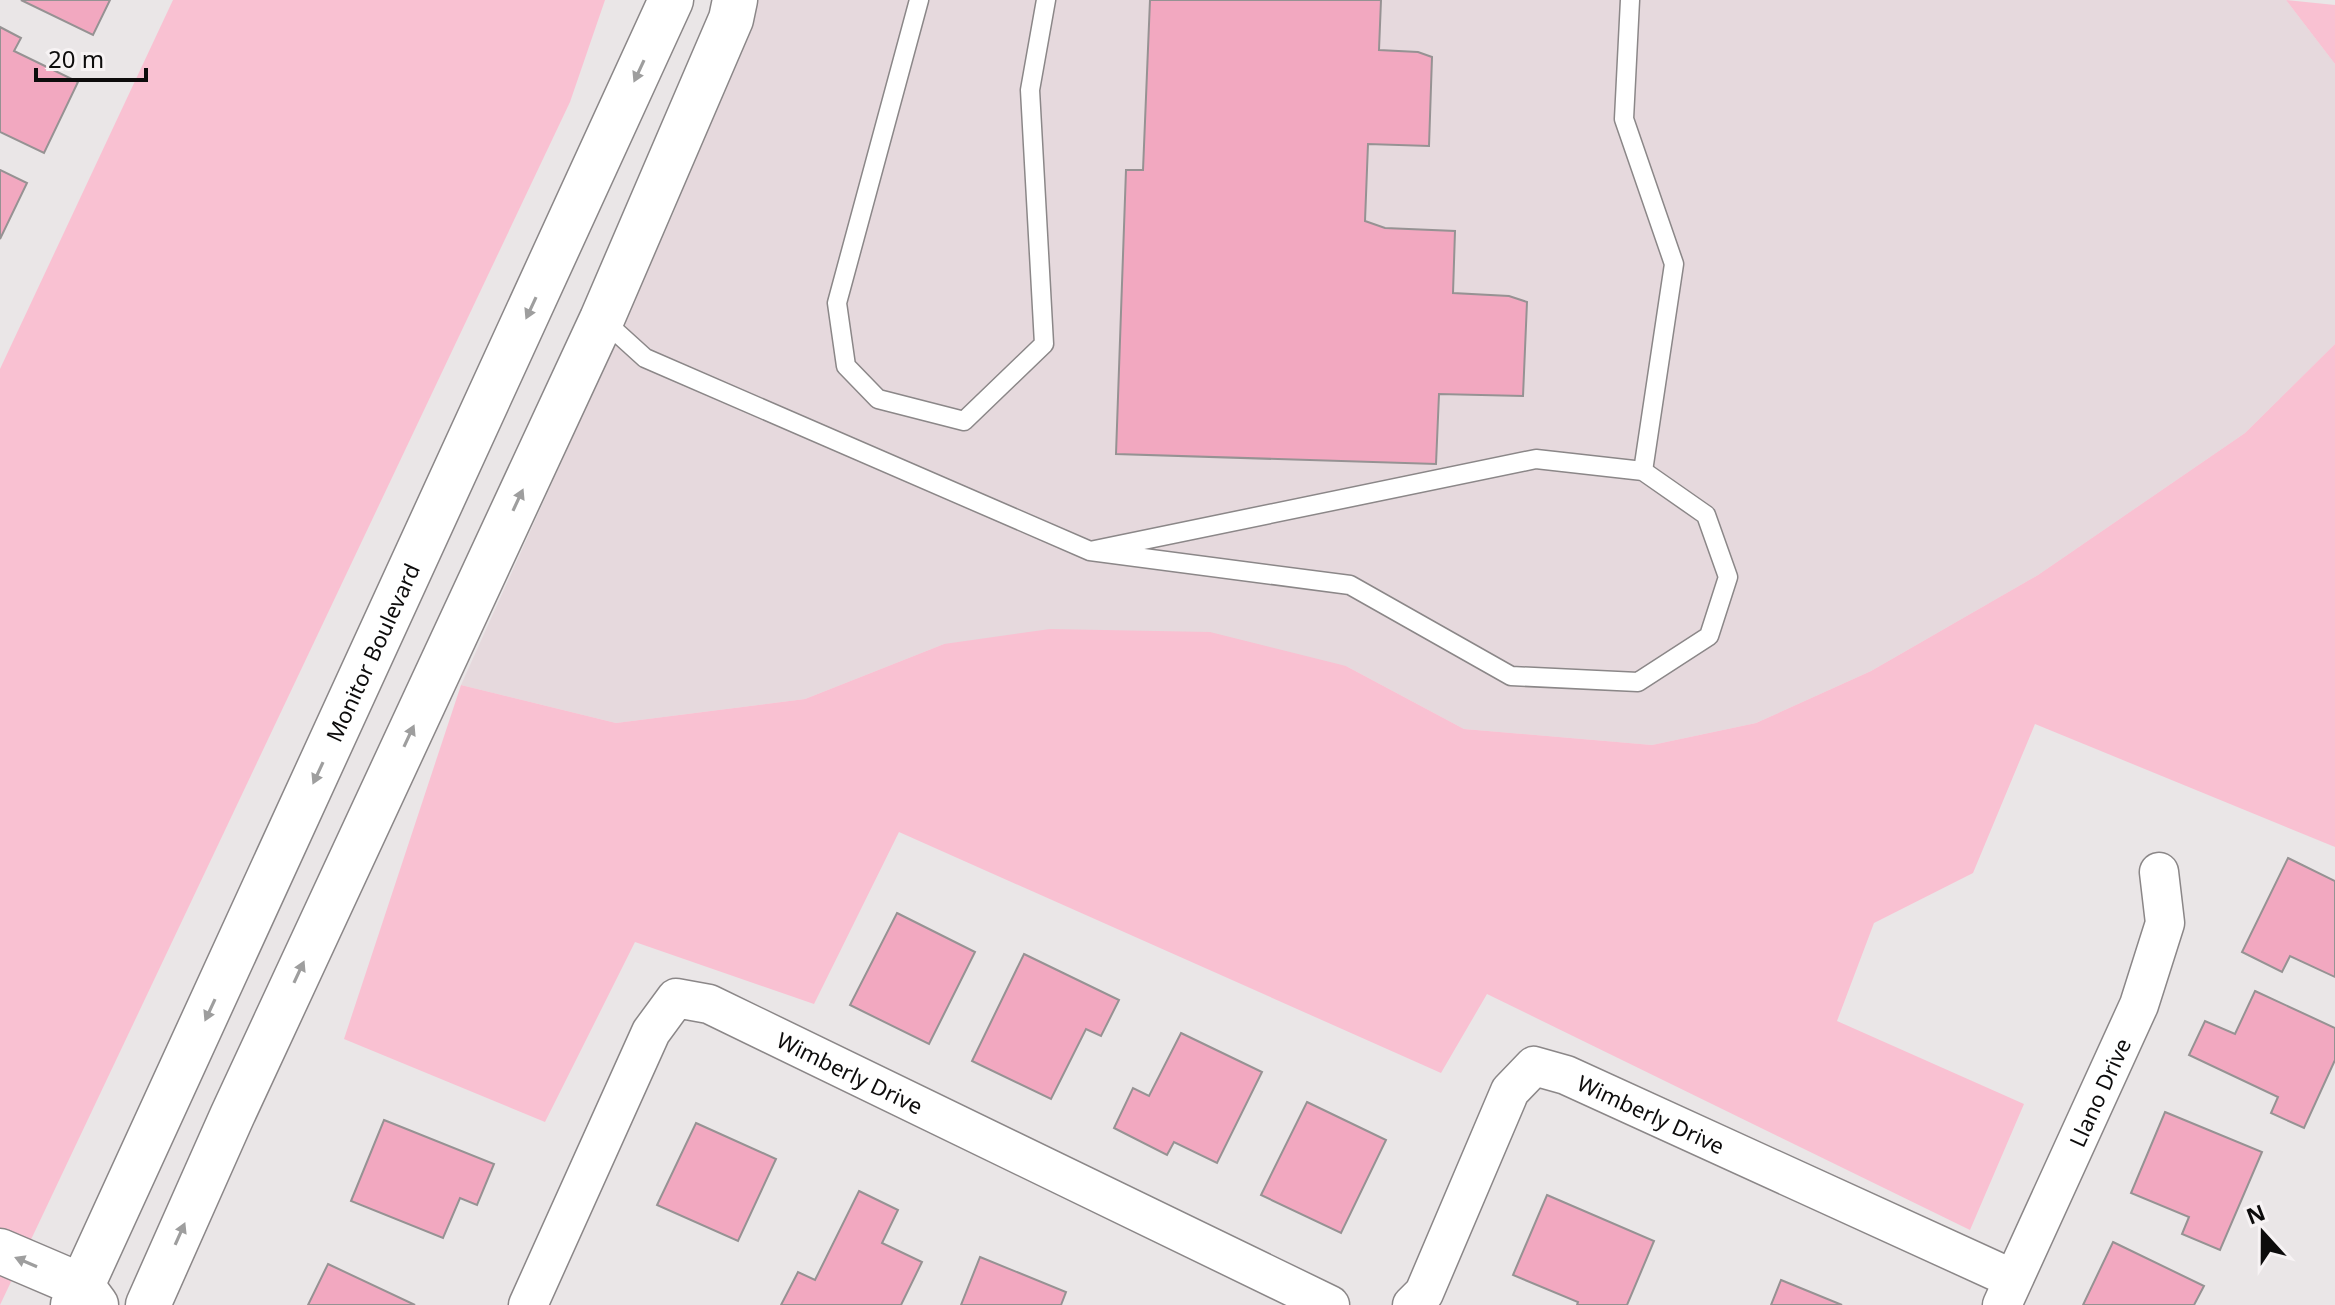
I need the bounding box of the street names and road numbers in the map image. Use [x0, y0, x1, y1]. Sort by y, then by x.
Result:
street label: Monitor Boulevard [318, 558, 426, 746]
street label: Wimberly Drive [772, 1024, 928, 1121]
street label: Llano Drive [2061, 1033, 2137, 1151]
street label: Wimberly Drive [1573, 1067, 1730, 1160]

